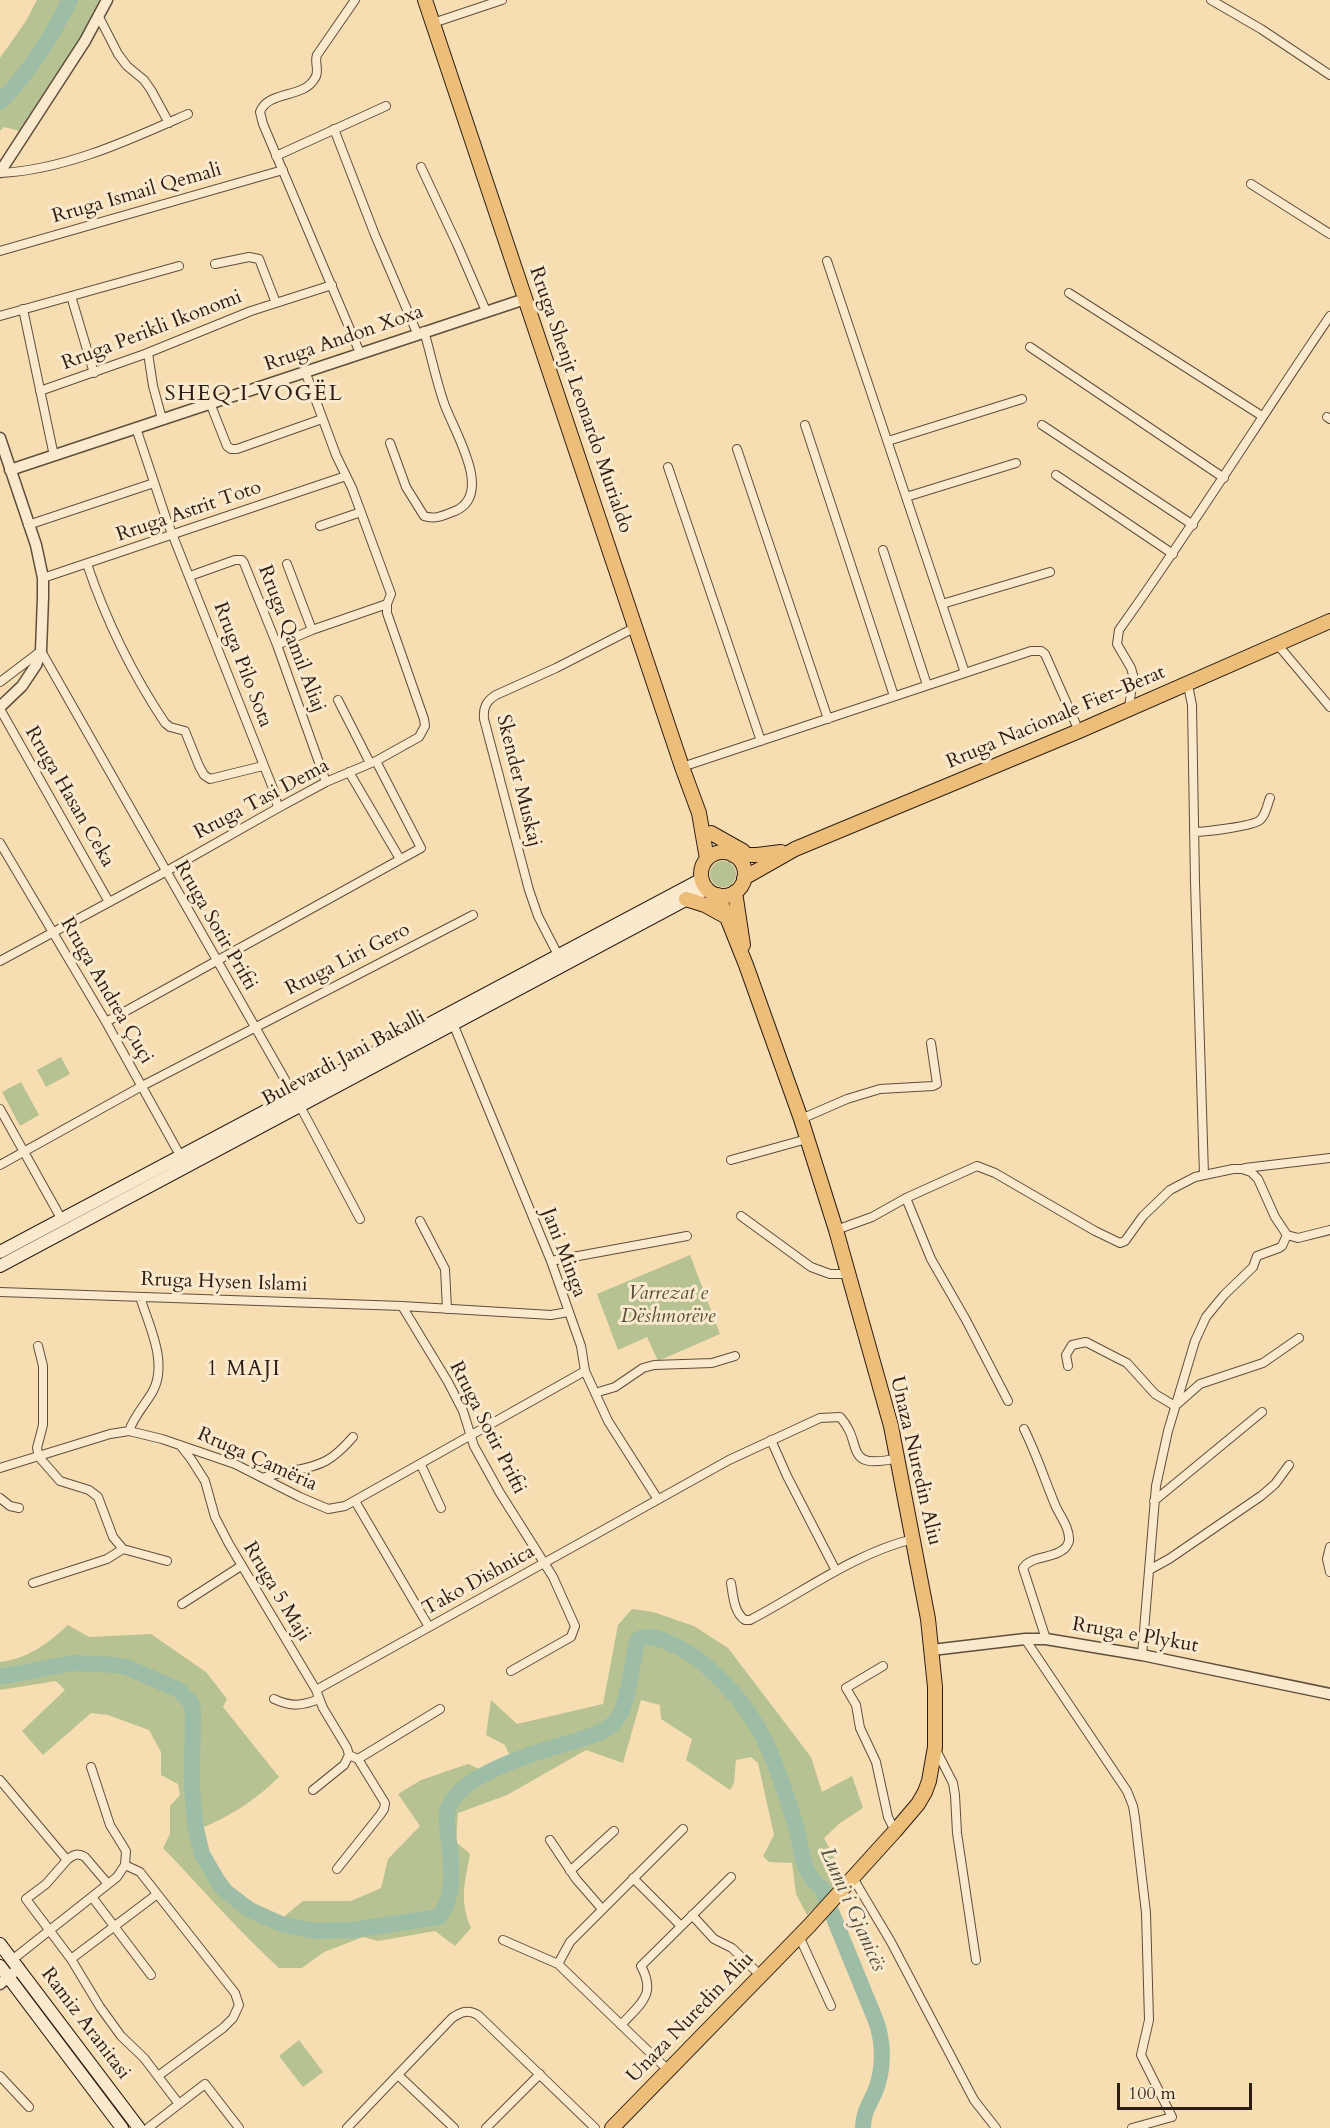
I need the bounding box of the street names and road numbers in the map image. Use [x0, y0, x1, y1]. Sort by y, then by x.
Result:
street label: Rruga Ismail Qemali [50, 158, 224, 230]
street label: Rruga Shenjt Leonardo Murialdo [523, 264, 637, 536]
street label: Rruga Perikli Ikonomi [59, 286, 245, 376]
street label: Rruga Andon Xoxa [261, 301, 427, 377]
street label: Rruga Astrit Toto [113, 476, 265, 548]
street label: Rruga Qamil Aliaj [252, 562, 330, 716]
street label: Rruga Pilo Sota [207, 599, 277, 731]
street label: Rruga Nacionale Fier-Berat [943, 661, 1169, 775]
street label: Skender Muskaj [490, 713, 546, 849]
street label: Rruga Hasan Ceka [19, 722, 119, 872]
street label: Rruga Tasi Dema [190, 754, 334, 846]
street label: Rruga Sotir Prifti [168, 857, 262, 995]
street label: Rruga Andrea Çuçi [54, 914, 158, 1068]
street label: Rruga Liri Gero [282, 918, 414, 1002]
street label: Bulevardi Jani Bakalli [258, 1006, 430, 1112]
street label: Jani Minga [535, 1205, 591, 1301]
street label: Rruga Hysen Islami [140, 1268, 308, 1298]
street label: Rruga Sotir Prifti [443, 1358, 531, 1498]
street label: Unaza Nuredin Aliu [884, 1374, 946, 1548]
street label: Rruga Çamëria [193, 1423, 321, 1497]
street label: Rruga 5 Maji [237, 1538, 315, 1646]
street label: Tako Dishnica [419, 1540, 539, 1622]
street label: Rruga e Plykut [1070, 1613, 1200, 1659]
street label: Unaza Nuredin Aliu [622, 1948, 760, 2088]
street label: Ramiz Aranitasi [35, 1963, 135, 2085]

